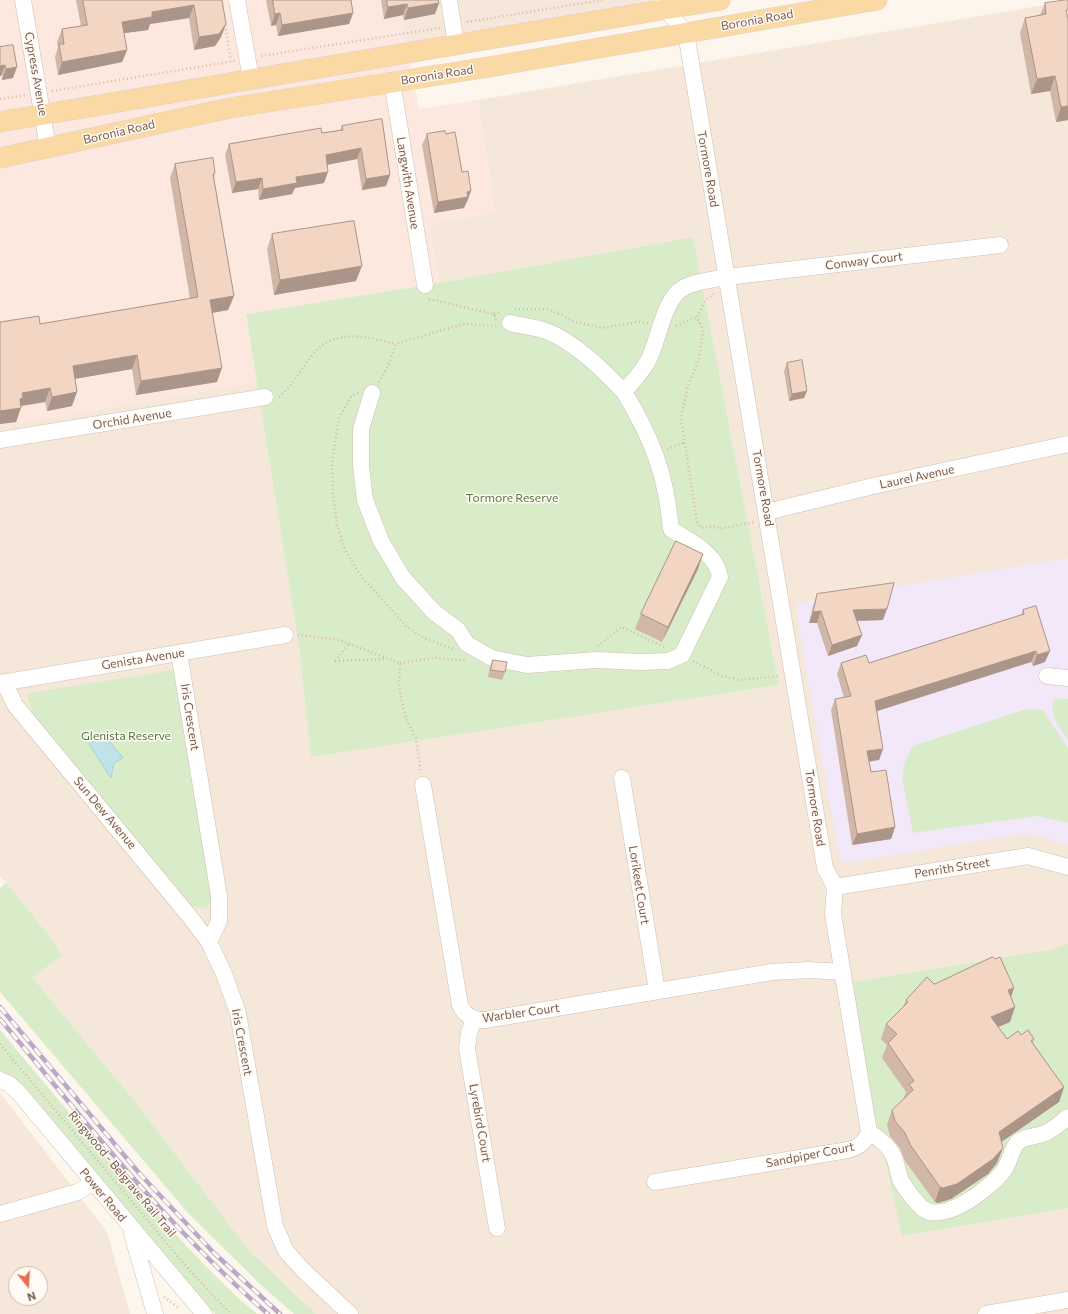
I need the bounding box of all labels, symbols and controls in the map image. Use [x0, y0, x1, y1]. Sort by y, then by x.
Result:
street label: Boronia Road [720, 7, 794, 33]
street label: Cypress Avenue [21, 31, 51, 117]
street label: Boronia Road [400, 62, 474, 88]
street label: Boronia Road [82, 117, 156, 147]
street label: Tormore Road [694, 130, 722, 208]
street label: Langwith Avenue [394, 136, 422, 230]
street label: Conway Court [824, 249, 904, 273]
street label: Orchid Avenue [92, 406, 172, 432]
street label: Tormore Road [749, 449, 777, 527]
street label: Laurel Avenue [878, 462, 956, 492]
park label: Tormore Reserve [466, 491, 558, 505]
street label: Genista Avenue [100, 645, 186, 673]
street label: Iris Crescent [178, 682, 202, 752]
park label: Glenista Reserve [81, 729, 171, 743]
street label: Tormore Road [802, 769, 828, 847]
street label: Sun Dew Avenue [71, 774, 139, 852]
street label: Lorikeet Court [626, 844, 652, 926]
street label: Penrith Street [913, 855, 991, 881]
street label: Warbler Court [481, 1000, 561, 1026]
street label: Iris Crescent [228, 1007, 256, 1077]
street label: Lyrebird Court [466, 1083, 494, 1163]
street label: Ringwood - Belgrave Rail Trail [65, 1108, 179, 1240]
street label: Sandpiper Court [765, 1139, 855, 1171]
street label: Power Road [77, 1165, 129, 1225]
north arrow [8, 1266, 48, 1306]
text: N [26, 1289, 38, 1304]

